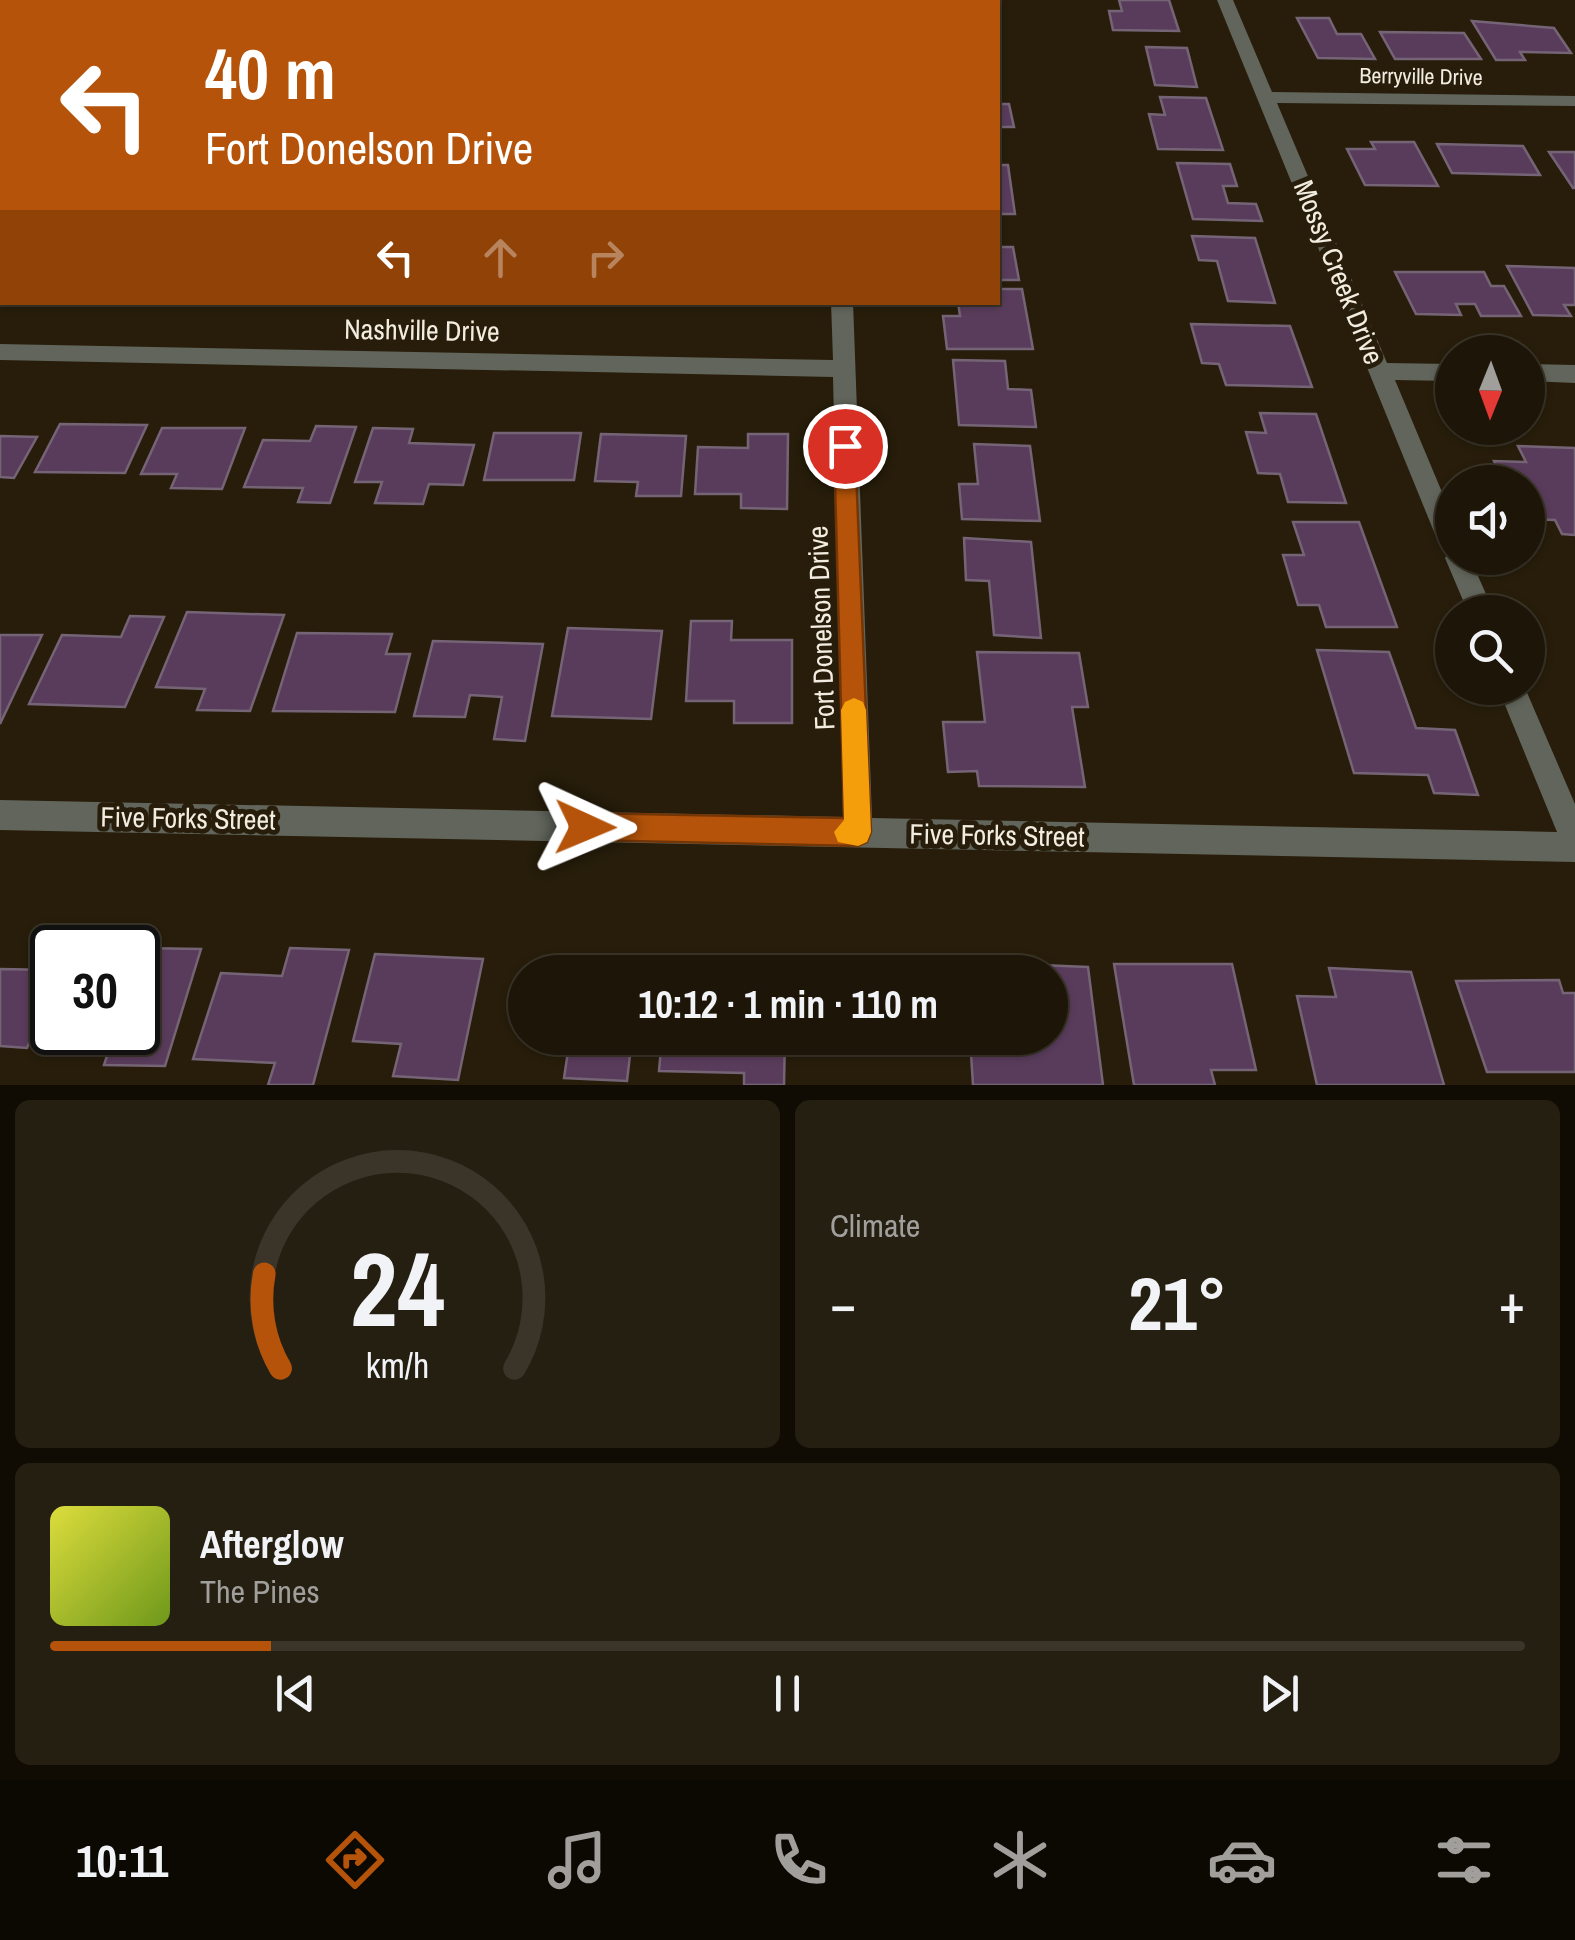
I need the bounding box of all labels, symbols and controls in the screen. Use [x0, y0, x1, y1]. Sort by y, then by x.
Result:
text: 40 m [205, 27, 336, 121]
icon: left [40, 40, 170, 170]
street label: Berryville Drive [1359, 60, 1483, 92]
text: Fort Donelson Drive [205, 117, 533, 178]
street label: Mossy Creek Drive [1285, 174, 1393, 370]
icon: left [368, 230, 423, 285]
icon: ahead [473, 230, 528, 285]
icon: right [578, 230, 633, 285]
street label: Nashville Drive [344, 310, 500, 350]
north arrow [1435, 335, 1545, 445]
map controls [1435, 335, 1545, 705]
pin [803, 404, 888, 489]
icon: arrive [818, 419, 873, 474]
button: sound [1435, 465, 1545, 575]
street label: Fort Donelson Drive [798, 525, 844, 731]
button: search [1435, 595, 1545, 705]
position arrow [533, 775, 637, 879]
street label: Five Forks Street [100, 797, 276, 839]
street label: Five Forks Street [909, 814, 1085, 856]
speed limit sign: 30 [30, 925, 160, 1055]
text: 10:12 · 1 min · 110 m [638, 979, 938, 1030]
text: Climate [830, 1204, 920, 1247]
text: 24 [350, 1218, 445, 1358]
text: 21° [1128, 1252, 1227, 1353]
text: − [830, 1266, 856, 1340]
text: + [1499, 1266, 1525, 1340]
text: km/h [366, 1341, 429, 1389]
text: Afterglow [200, 1519, 344, 1570]
text: The Pines [200, 1570, 320, 1613]
icon: previous [268, 1666, 323, 1721]
icon: pause [760, 1666, 815, 1721]
icon: next [1252, 1666, 1307, 1721]
icon: directions [320, 1825, 390, 1895]
icon: music [542, 1825, 612, 1895]
icon: phone [764, 1825, 834, 1895]
icon: climate [985, 1825, 1055, 1895]
icon: car [1207, 1825, 1277, 1895]
icon: filters [1429, 1825, 1499, 1895]
text: 10:11 [76, 1830, 168, 1891]

